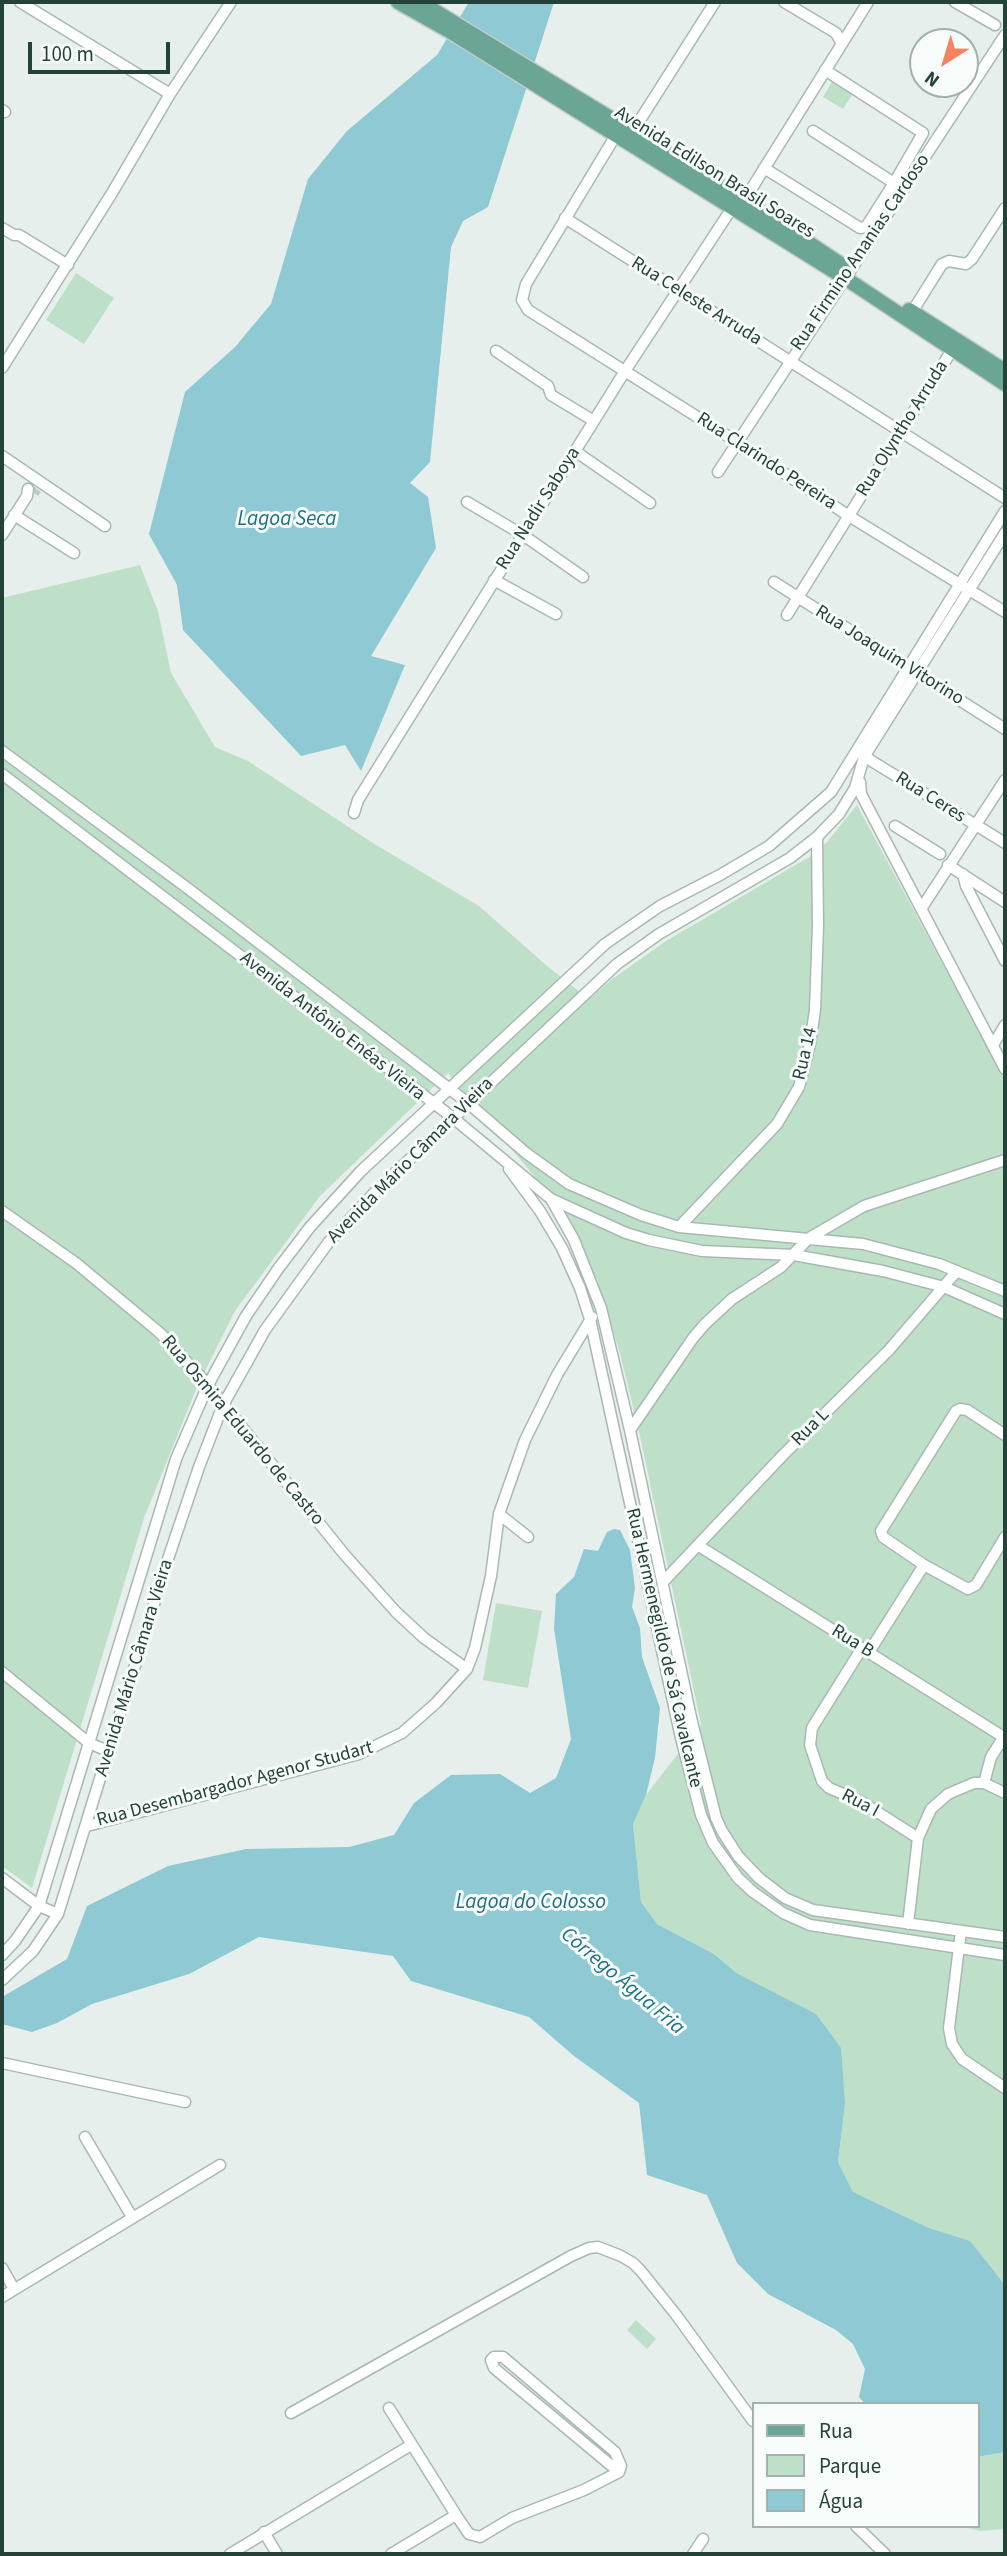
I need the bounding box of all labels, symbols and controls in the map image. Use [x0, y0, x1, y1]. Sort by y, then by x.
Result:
scale bar [32, 28, 173, 72]
north arrow [909, 28, 979, 98]
text: 100 m [41, 39, 94, 69]
text: N [919, 64, 945, 93]
street label: Avenida Edilson Brasil Soares [610, 102, 818, 244]
street label: Rua Firmino Ananias Cardoso [786, 150, 936, 356]
street label: Rua Celeste Arruda [626, 253, 766, 351]
street label: Rua Olyntho Arruda [852, 357, 954, 501]
street label: Rua Clarindo Pereira [692, 408, 840, 516]
street label: Rua Nadir Saboya [492, 443, 586, 575]
water label: Lagoa Seca [238, 507, 336, 533]
street label: Rua Joaquim Vitorino [810, 601, 968, 711]
street label: Rua Ceres [891, 768, 969, 828]
street label: Avenida Antônio Enéas Vieira [235, 948, 429, 1106]
street label: Rua 14 [789, 1025, 823, 1083]
street label: Avenida Mário Câmara Vieira [323, 1073, 499, 1249]
street label: Rua Osmira Eduardo de Castro [156, 1331, 328, 1531]
street label: Rua L [787, 1404, 835, 1452]
street label: Rua Hermenegildo de Sá Cavalcante [620, 1506, 706, 1790]
street label: Avenida Mário Câmara Vieira [91, 1557, 179, 1779]
street label: Rua B [827, 1620, 877, 1664]
street label: Rua Desembargador Agenor Studart [95, 1737, 375, 1833]
street label: Rua I [837, 1785, 883, 1823]
water label: Lagoa do Colosso [456, 1890, 606, 1916]
water label: Córrego Água Fria [555, 1923, 689, 2041]
legend [752, 2402, 979, 2528]
text: Rua [819, 2416, 853, 2446]
text: Parque [819, 2451, 881, 2481]
text: Água [819, 2486, 863, 2516]

